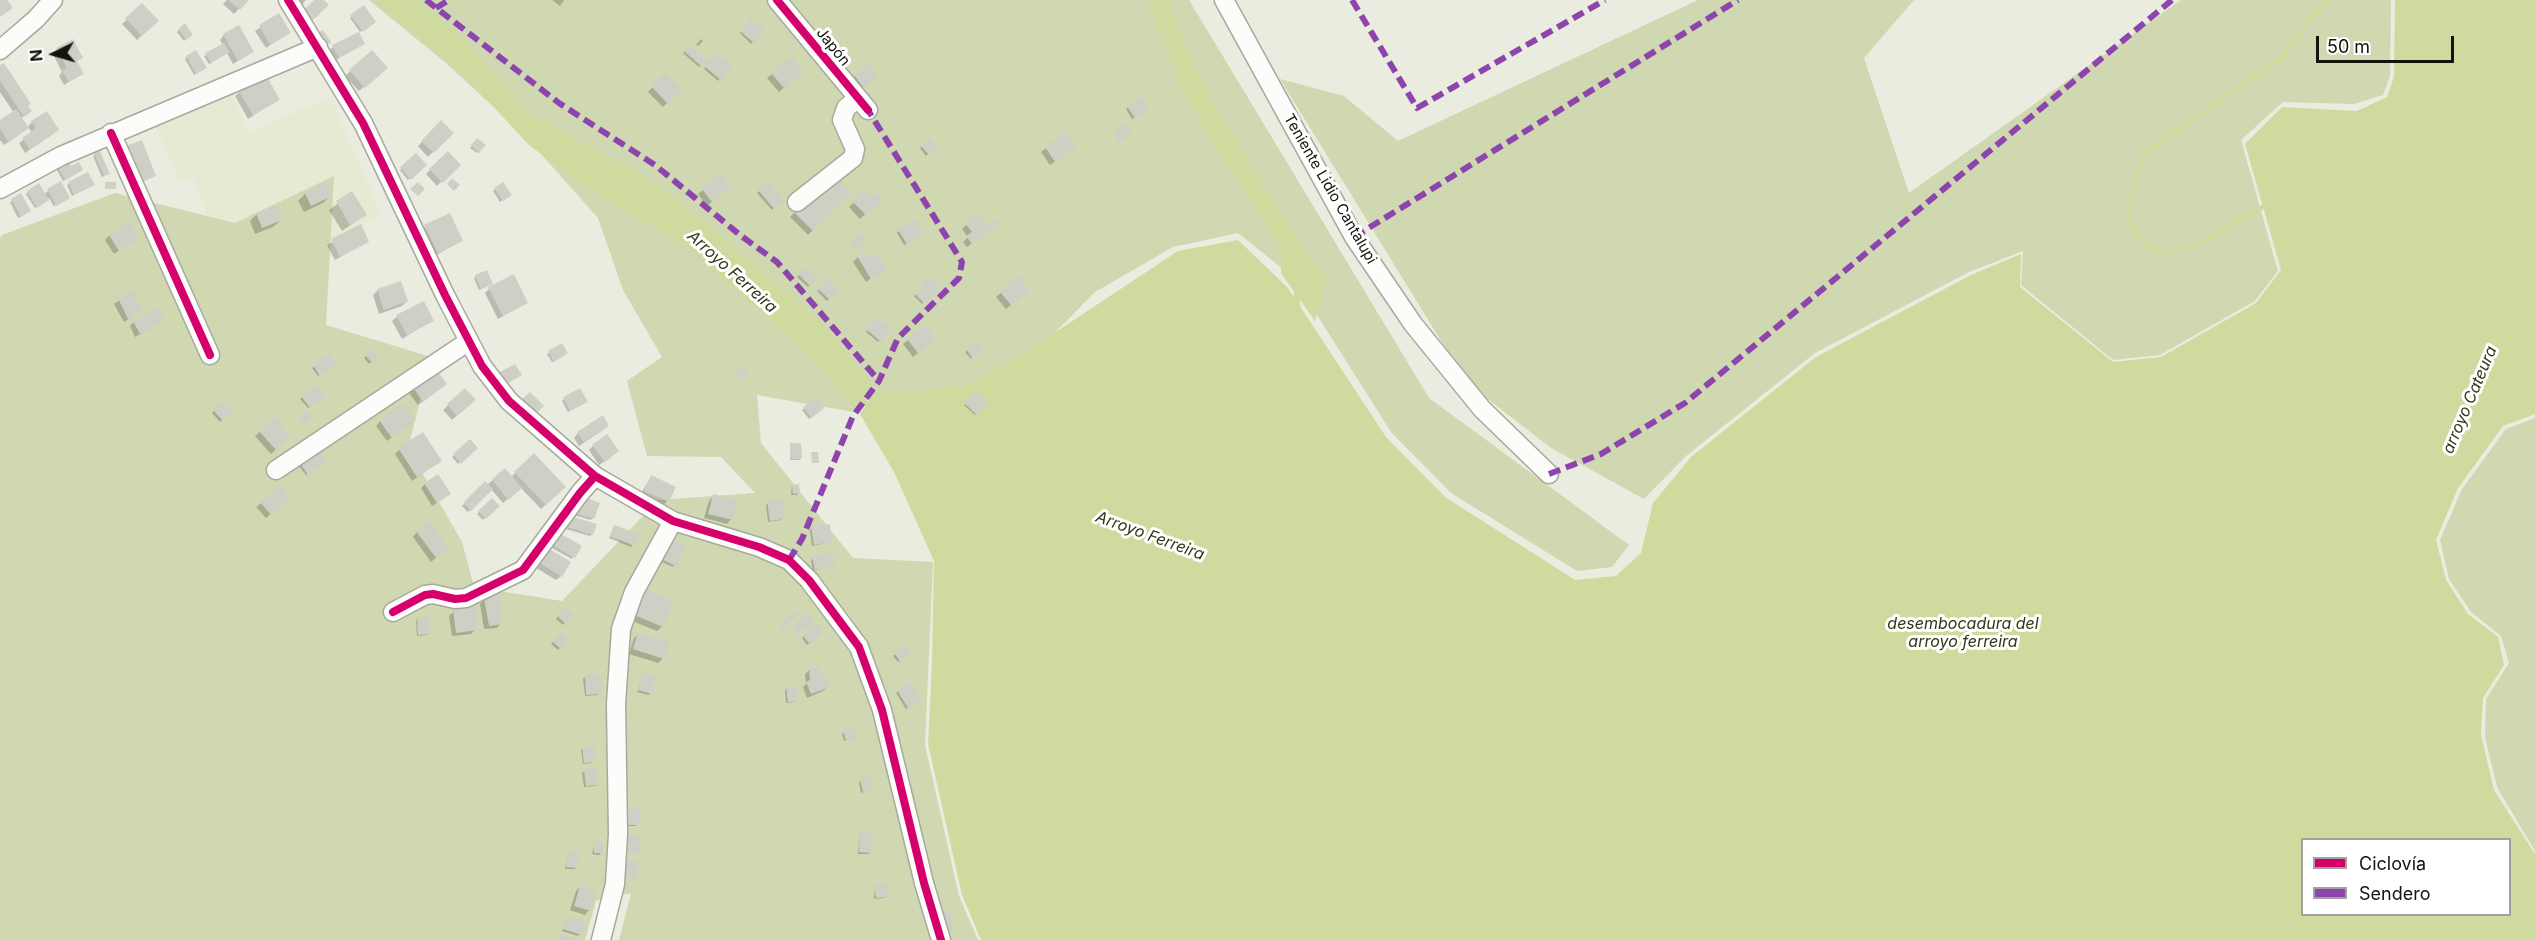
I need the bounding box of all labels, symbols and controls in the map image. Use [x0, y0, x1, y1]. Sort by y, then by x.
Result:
north arrow [24, 24, 84, 84]
street label: Japón [812, 24, 854, 70]
scale bar [2319, 24, 2457, 62]
text: 50 m [2327, 36, 2370, 57]
text: N [26, 49, 47, 63]
street label: Teniente Lidio Cantalupi [1280, 111, 1380, 267]
water label: Arroyo Ferreira [683, 227, 781, 317]
water label: arroyo Cateura [2439, 343, 2501, 457]
water label: Arroyo Ferreira [1093, 507, 1207, 565]
water label: desembocadura del arroyo ferreira [1887, 614, 2039, 652]
legend [2301, 838, 2511, 916]
text: Ciclovía [2359, 853, 2426, 874]
text: Sendero [2359, 883, 2430, 904]

